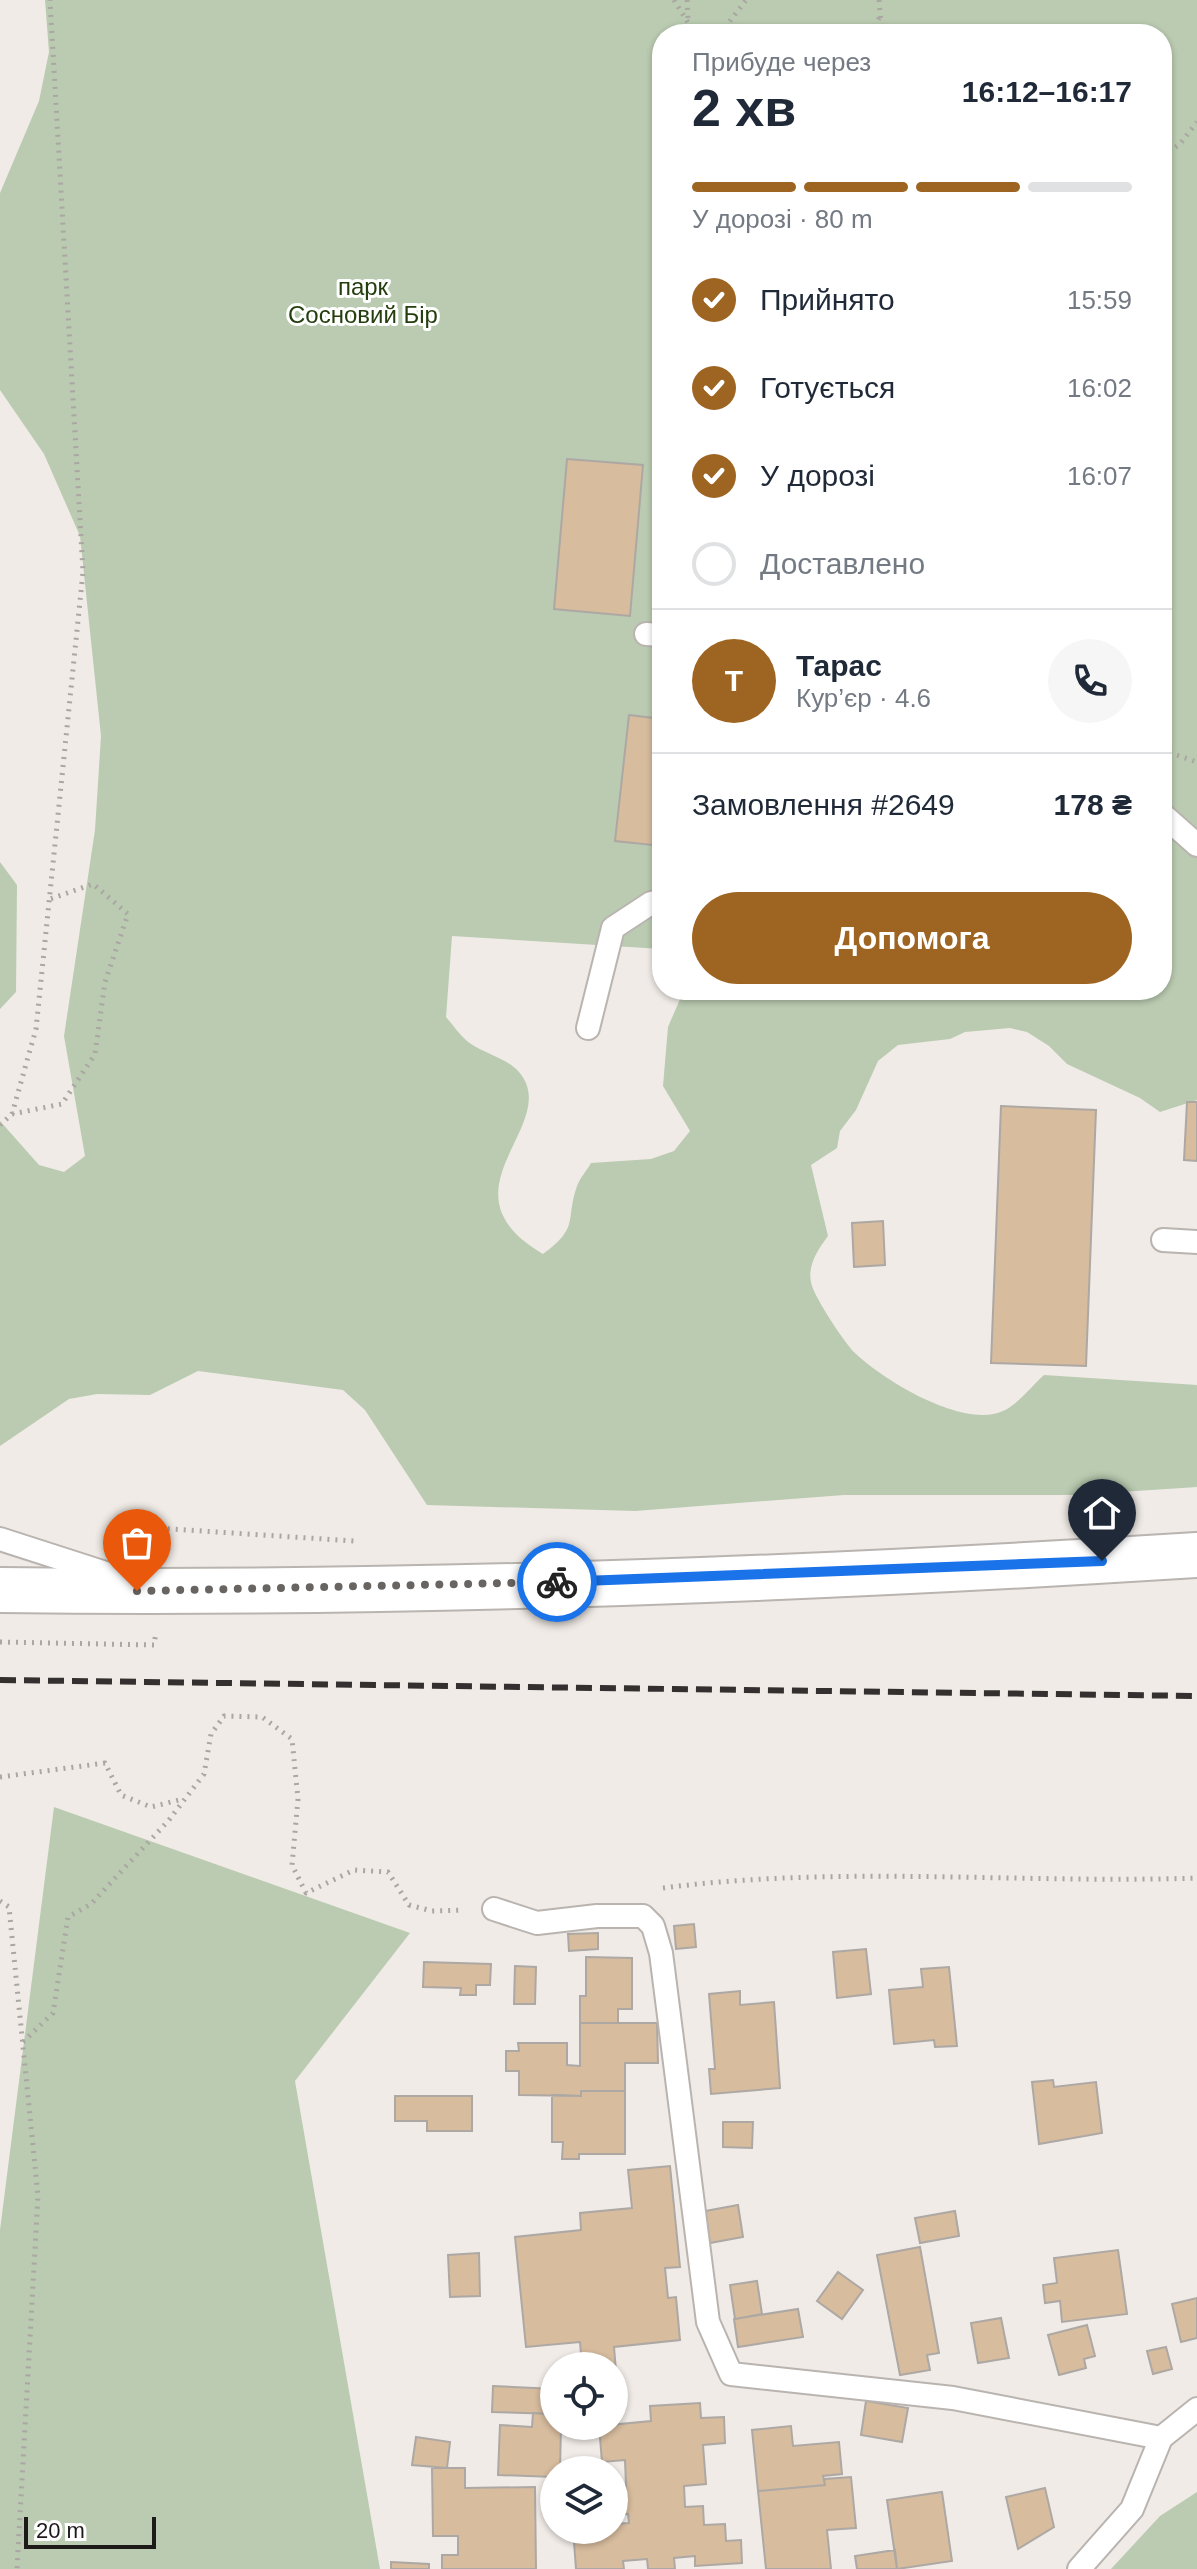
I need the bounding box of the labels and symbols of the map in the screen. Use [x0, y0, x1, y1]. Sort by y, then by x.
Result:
park label: парк Сосновий Бір [288, 273, 438, 328]
pin [1068, 1479, 1136, 1561]
pin [103, 1509, 171, 1591]
courier [517, 1542, 597, 1622]
scale bar [24, 2513, 156, 2549]

